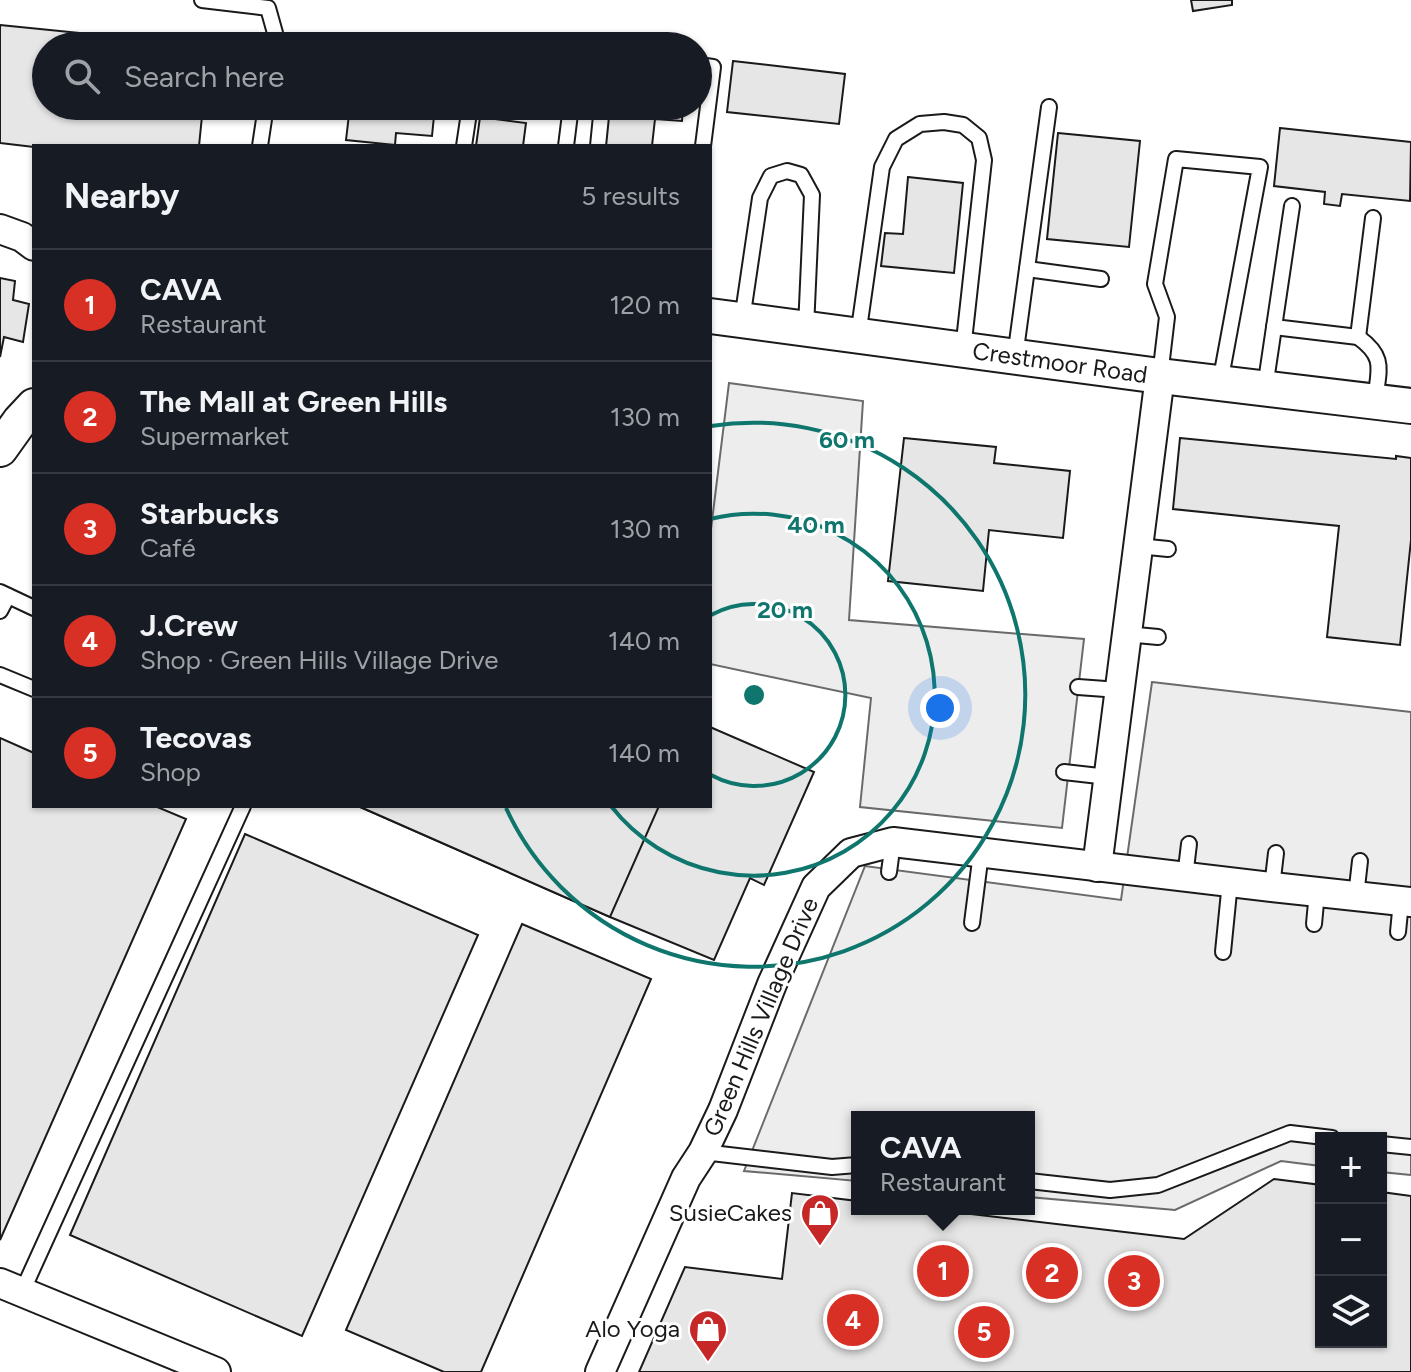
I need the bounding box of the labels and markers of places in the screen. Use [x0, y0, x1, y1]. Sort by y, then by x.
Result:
centre of rings [740, 681, 768, 709]
shop icon: SusieCakes [799, 1192, 841, 1247]
place label: SusieCakes [669, 1198, 792, 1227]
pin: 1 [917, 1241, 969, 1301]
pin: 2 [1026, 1243, 1078, 1303]
pin: 3 [1108, 1251, 1160, 1311]
pin: 4 [827, 1290, 879, 1350]
pin: 5 [958, 1302, 1010, 1362]
shop icon: Alo Yoga [687, 1308, 729, 1363]
place label: Alo Yoga [585, 1314, 680, 1343]

